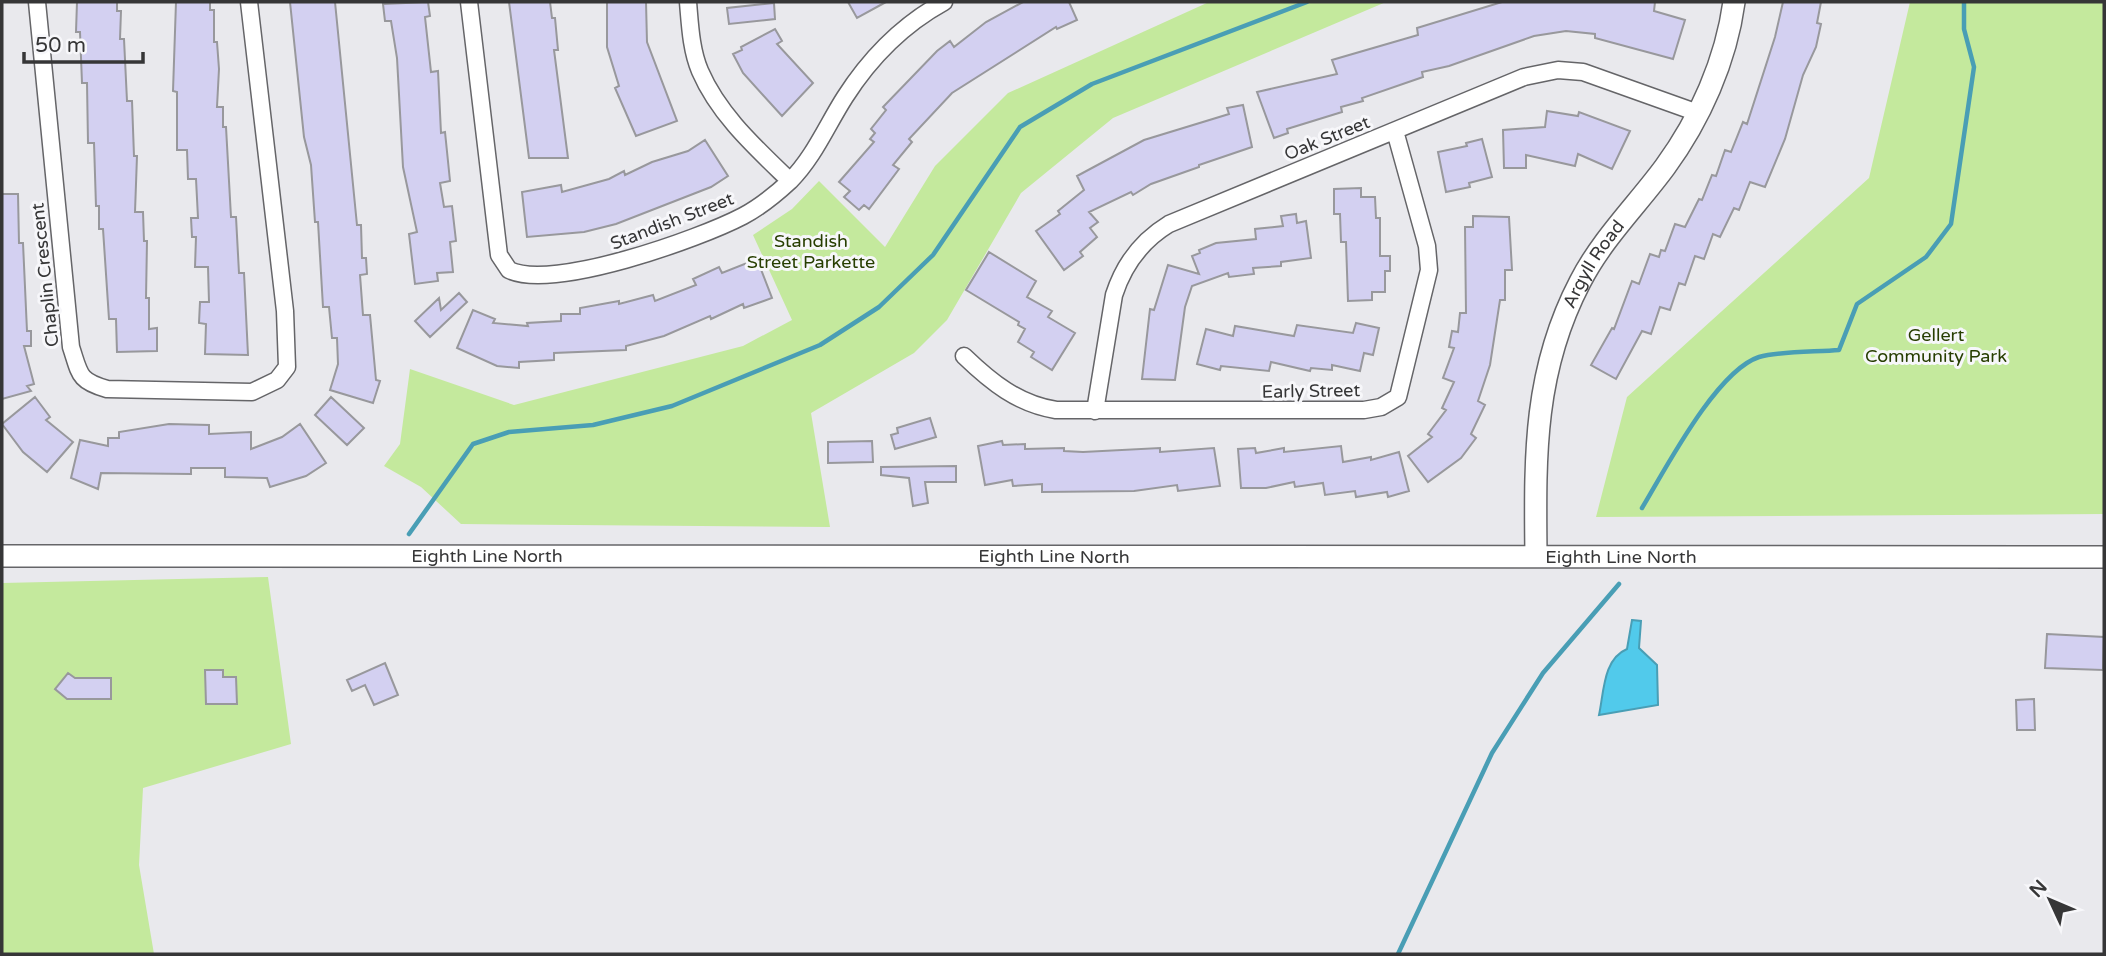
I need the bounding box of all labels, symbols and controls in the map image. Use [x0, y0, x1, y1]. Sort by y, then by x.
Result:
scale bar [24, 21, 144, 65]
text: 50 m [35, 33, 86, 58]
street label: Oak Street [1281, 111, 1373, 165]
street label: Standish Street [607, 187, 737, 255]
street label: Chaplin Crescent [26, 202, 64, 348]
street label: Argyll Road [1558, 216, 1629, 312]
park label: Standish Street Parkette [747, 230, 875, 273]
park label: Gellert Community Park [1865, 324, 2007, 367]
street label: Early Street [1261, 379, 1361, 403]
street label: Eighth Line North [411, 545, 563, 567]
street label: Eighth Line North [978, 545, 1130, 568]
street label: Eighth Line North [1545, 546, 1697, 568]
north arrow [2015, 865, 2085, 935]
text: N [2025, 876, 2052, 902]

